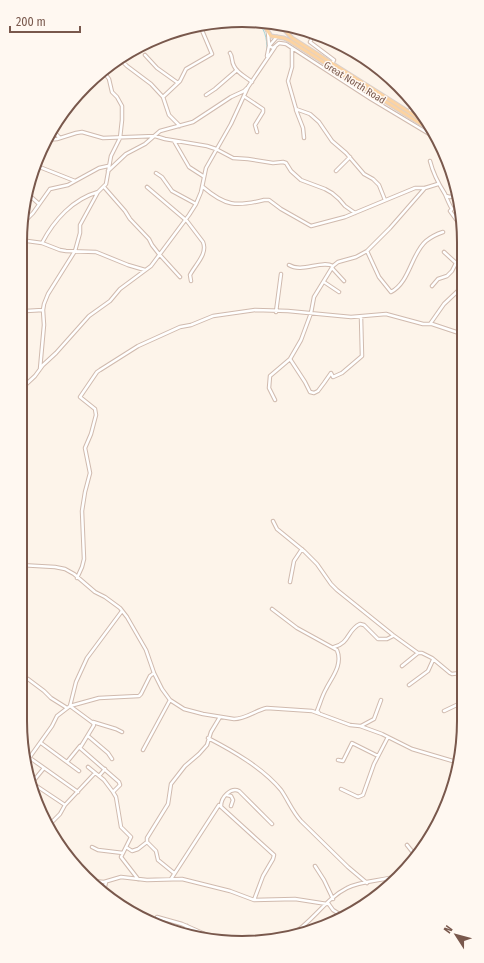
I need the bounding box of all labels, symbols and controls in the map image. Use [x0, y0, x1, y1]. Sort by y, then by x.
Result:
scale bar [10, 8, 80, 34]
text: 200 m [16, 15, 46, 29]
street label: Great North Road [321, 59, 388, 107]
north arrow [436, 915, 476, 955]
text: N [441, 923, 456, 936]

